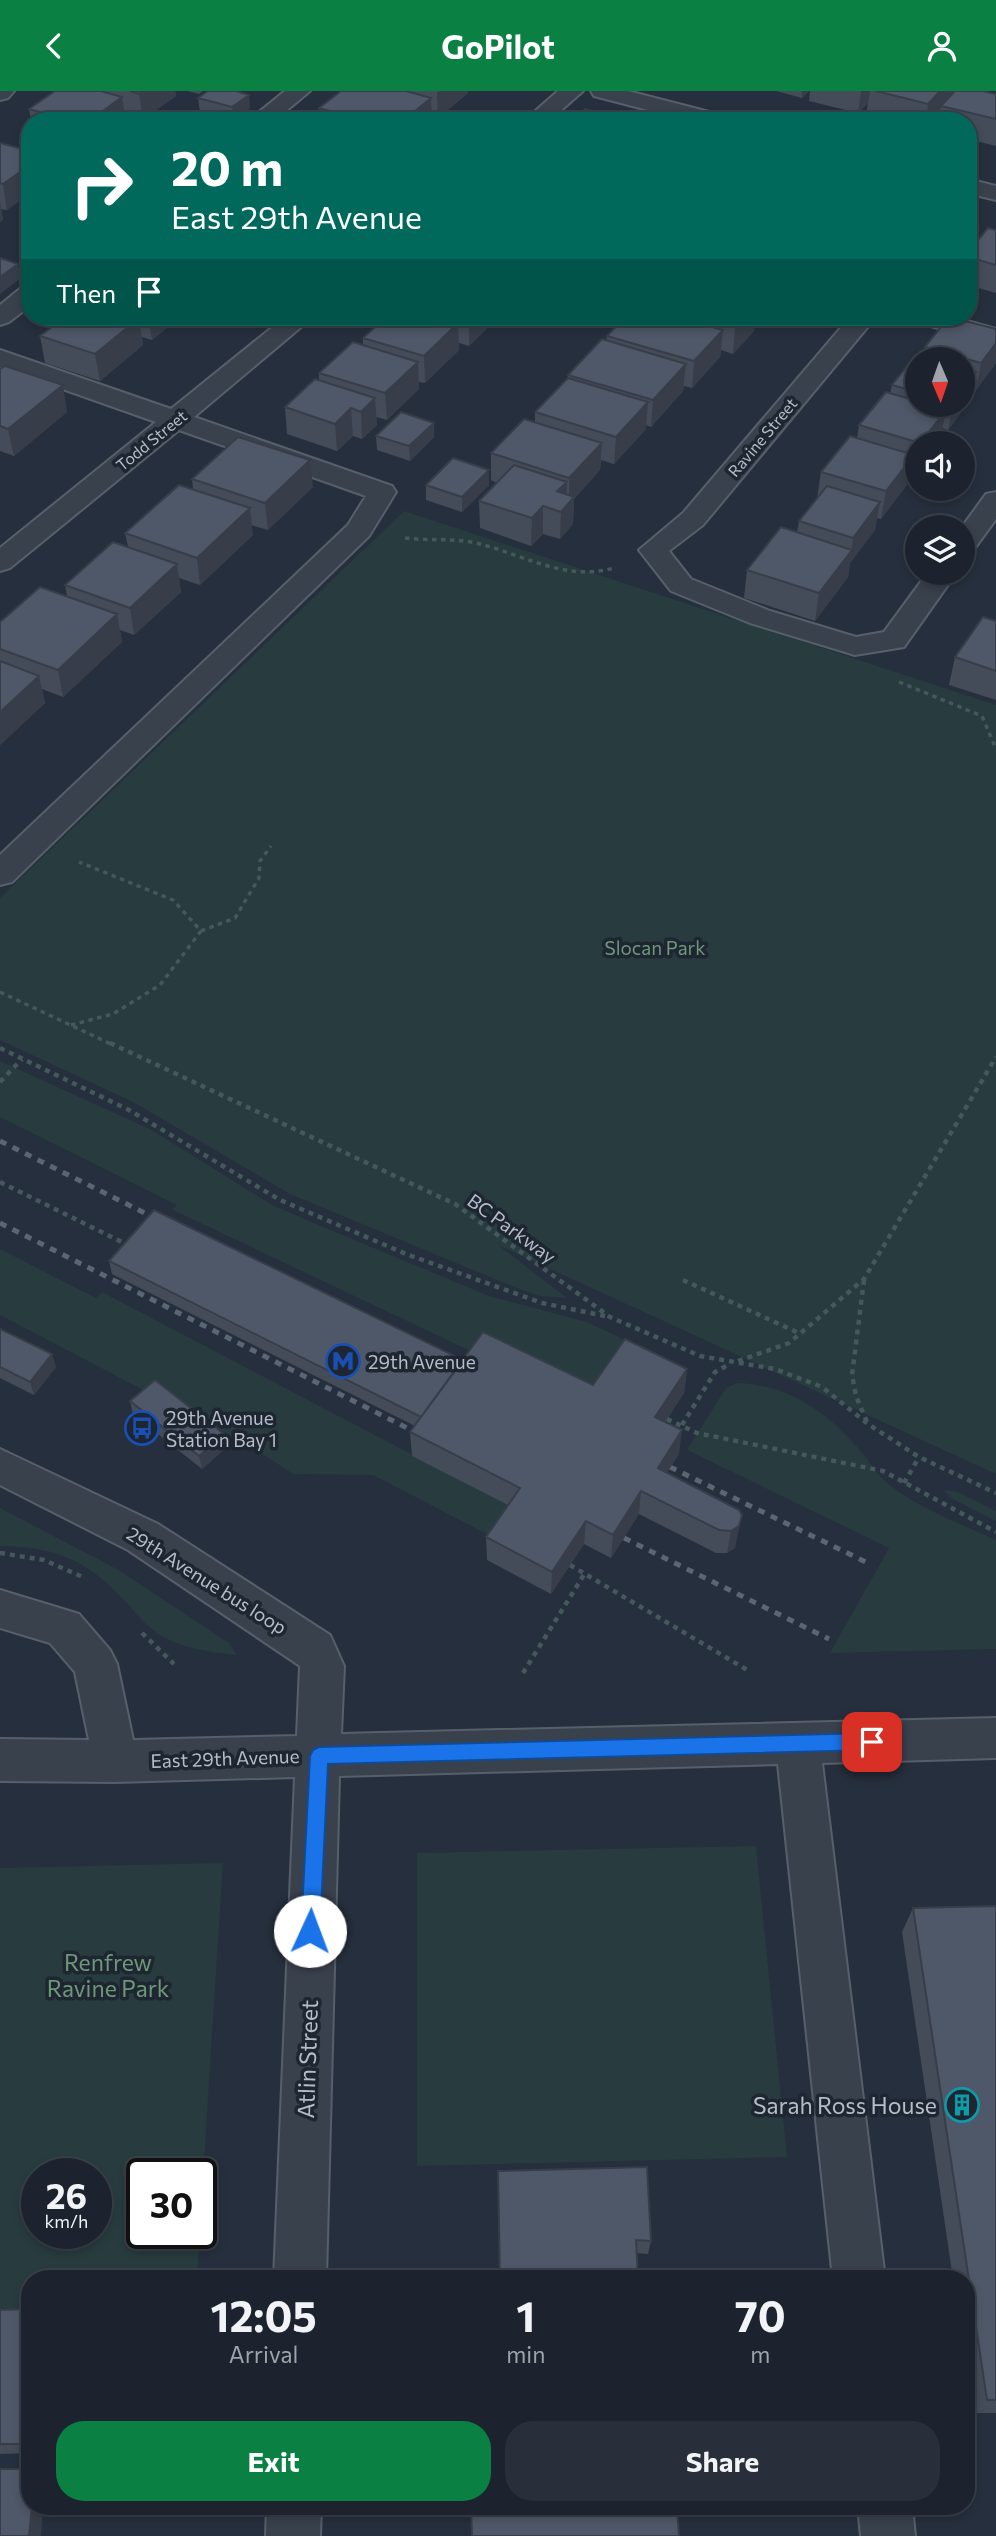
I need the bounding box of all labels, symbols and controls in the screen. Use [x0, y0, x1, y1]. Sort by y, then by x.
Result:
text: GoPilot [441, 26, 555, 66]
icon: back [35, 27, 73, 65]
icon: person [923, 27, 961, 65]
text: 20 m [171, 136, 283, 196]
icon: right [56, 140, 147, 231]
text: East 29th Avenue [171, 196, 422, 236]
icon: arrive [130, 273, 168, 311]
text: Then [56, 277, 116, 308]
north arrow [905, 347, 975, 417]
map controls [905, 347, 975, 585]
street label: Ravine Street [724, 393, 801, 480]
street label: Todd Street [112, 405, 190, 474]
button: sound [905, 431, 975, 501]
button: layers [905, 515, 975, 585]
park label: Slocan Park [605, 936, 705, 959]
street label: BC Parkway [463, 1188, 561, 1268]
metro station icon: 29th Avenue [324, 1342, 362, 1380]
place label: 29th Avenue [368, 1350, 476, 1373]
place label: 29th Avenue Station Bay 1 [166, 1406, 277, 1451]
bus stop icon: 29th Avenue Station Bay 1 [123, 1409, 161, 1447]
street label: 29th Avenue bus loop [123, 1521, 291, 1639]
pin [842, 1712, 902, 1772]
icon: arrive [853, 1723, 891, 1761]
street label: East 29th Avenue [150, 1744, 300, 1772]
position arrow [273, 1894, 347, 1968]
park label: Renfrew Ravine Park [47, 1948, 170, 2002]
street label: Atlin Street [291, 1999, 323, 2119]
building icon: Sarah Ross House [943, 2086, 981, 2124]
place label: Sarah Ross House [753, 2091, 937, 2119]
speed limit sign: 30 [126, 2158, 217, 2249]
text: 26 [46, 2173, 87, 2216]
text: km/h [45, 2210, 88, 2232]
text: 12:05 [210, 2289, 317, 2341]
text: 1 [516, 2289, 535, 2341]
text: 70 [735, 2289, 786, 2341]
text: Arrival [229, 2340, 298, 2368]
text: min [506, 2340, 545, 2368]
text: m [750, 2340, 770, 2368]
button: Exit [56, 2421, 491, 2501]
button: Share [505, 2421, 940, 2501]

